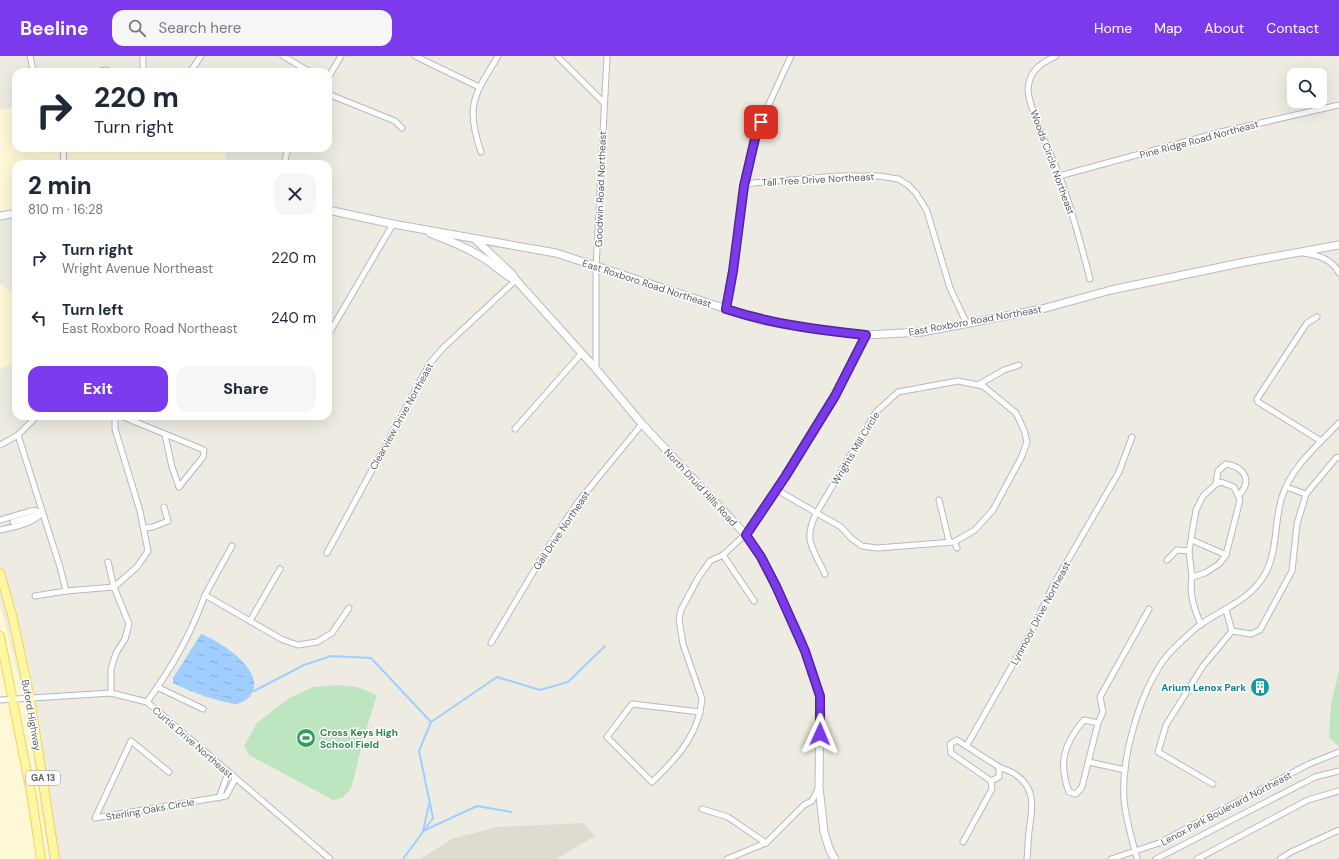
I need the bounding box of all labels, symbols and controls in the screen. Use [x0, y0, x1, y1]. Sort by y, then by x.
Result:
search box [112, 10, 392, 46]
text: Beeline [20, 16, 88, 41]
icon: search [126, 17, 148, 39]
text: Search here [158, 18, 241, 38]
text: Home [1094, 19, 1132, 37]
text: Map [1154, 19, 1182, 37]
text: About [1204, 19, 1244, 37]
text: Contact [1266, 19, 1319, 37]
map controls [1287, 68, 1327, 108]
button: search [1287, 68, 1327, 108]
text: 220 m [94, 79, 179, 116]
icon: right [28, 84, 80, 136]
pin [744, 105, 778, 139]
street label: Woods Circle Northeast [1028, 108, 1078, 216]
icon: arrive [750, 111, 772, 133]
text: Turn right [94, 115, 174, 139]
street label: Pine Ridge Road Northeast [1138, 117, 1260, 162]
street label: Goodwin Road Northeast [592, 131, 609, 247]
text: 2 min [28, 170, 92, 201]
street label: Tall Tree Drive Northeast [762, 170, 875, 189]
button: close [274, 173, 316, 215]
text: 810 m · 16:28 [28, 201, 103, 218]
text: Turn right [62, 240, 133, 260]
icon: right [28, 247, 50, 269]
text: 220 m [271, 248, 316, 268]
street label: East Roxboro Road Northeast [581, 256, 713, 311]
text: Wright Avenue Northeast [62, 260, 213, 277]
text: Turn left [62, 300, 123, 320]
street label: East Roxboro Road Northeast [907, 302, 1043, 339]
icon: left [28, 307, 50, 329]
text: 240 m [271, 308, 316, 328]
text: East Roxboro Road Northeast [62, 320, 238, 337]
street label: Clearview Drive Northeast [367, 361, 436, 472]
button: Exit [28, 366, 168, 412]
button: Share [176, 366, 316, 412]
street label: Wrights Mill Circle [828, 409, 883, 487]
street label: North Druid Hills Road [661, 446, 740, 529]
street label: Gail Drive Northeast [530, 488, 593, 572]
street label: Lynmoor Drive Northeast [1008, 559, 1073, 667]
building icon: Arium Lenox Park [1249, 676, 1271, 698]
street label: Buford Highway [19, 678, 44, 752]
place label: Arium Lenox Park [1161, 681, 1246, 694]
street label: Curtis Drive Northeast [150, 704, 236, 781]
position arrow [799, 713, 841, 755]
place label: Cross Keys High School Field [320, 726, 398, 751]
sports icon: Cross Keys High School Field [295, 727, 317, 749]
street label: Lenox Park Boulevard Northeast [1158, 768, 1294, 849]
road number: GA 13 [26, 771, 60, 785]
street label: Sterling Oaks Circle [105, 795, 196, 824]

